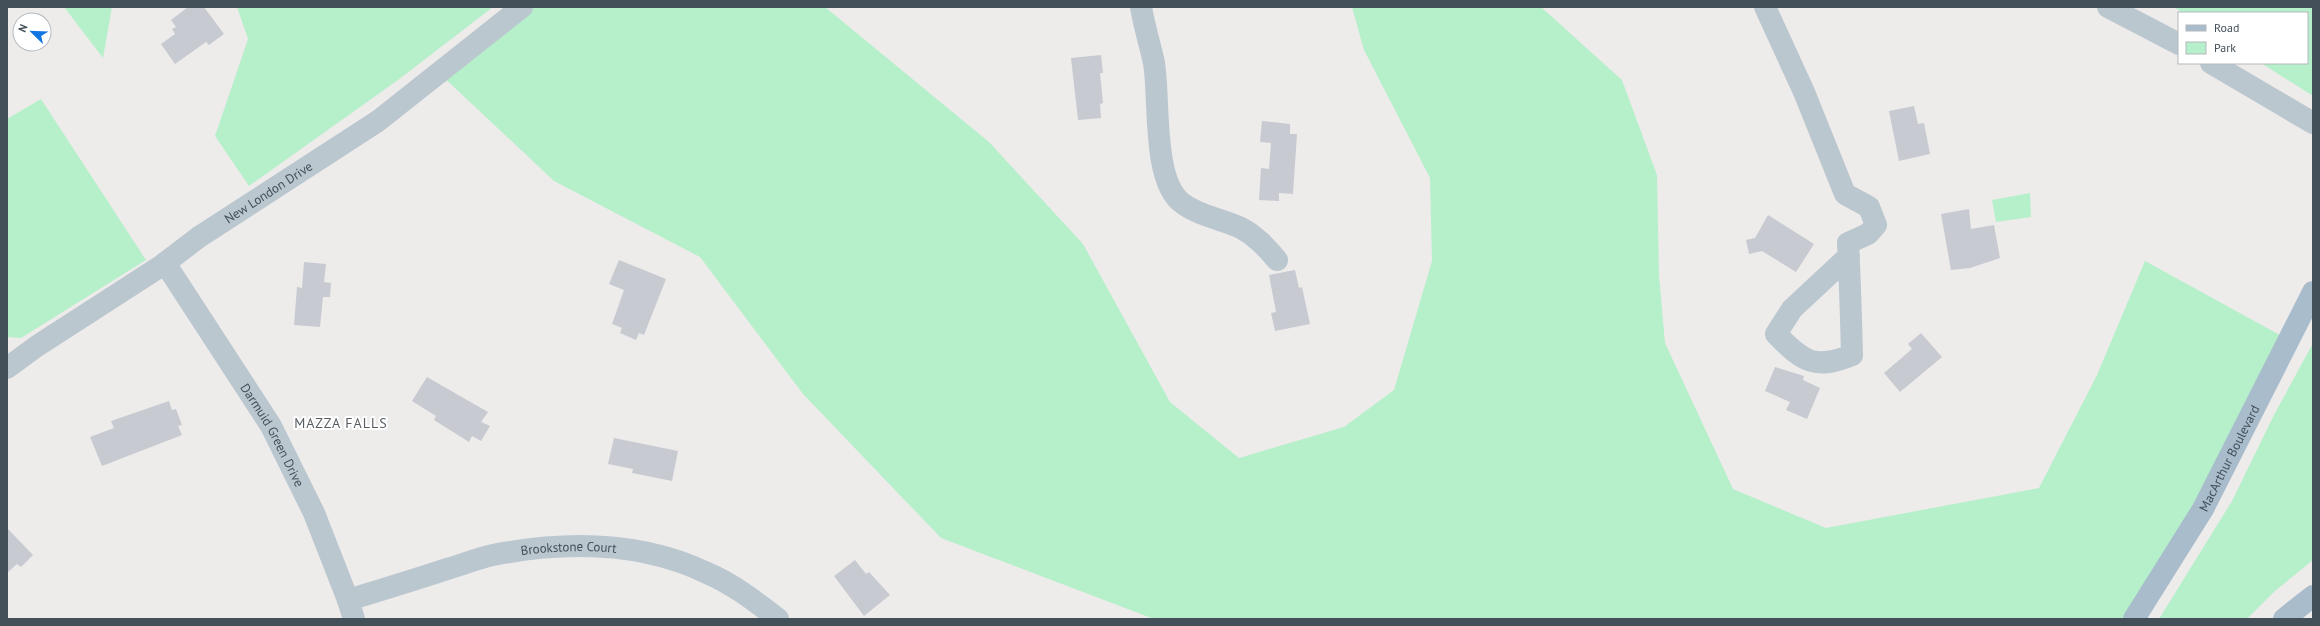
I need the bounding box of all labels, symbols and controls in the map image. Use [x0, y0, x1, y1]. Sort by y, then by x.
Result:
north arrow [12, 12, 52, 52]
legend [2178, 12, 2308, 64]
text: Road [2214, 20, 2239, 35]
text: N [15, 22, 31, 34]
text: Park [2214, 40, 2236, 55]
street label: New London Drive [221, 157, 315, 227]
street label: Darmuid Green Drive [237, 380, 308, 490]
street label: MacArthur Boulevard [2195, 402, 2263, 514]
district label: MAZZA FALLS [294, 414, 388, 432]
street label: Brookstone Court [520, 538, 618, 559]

